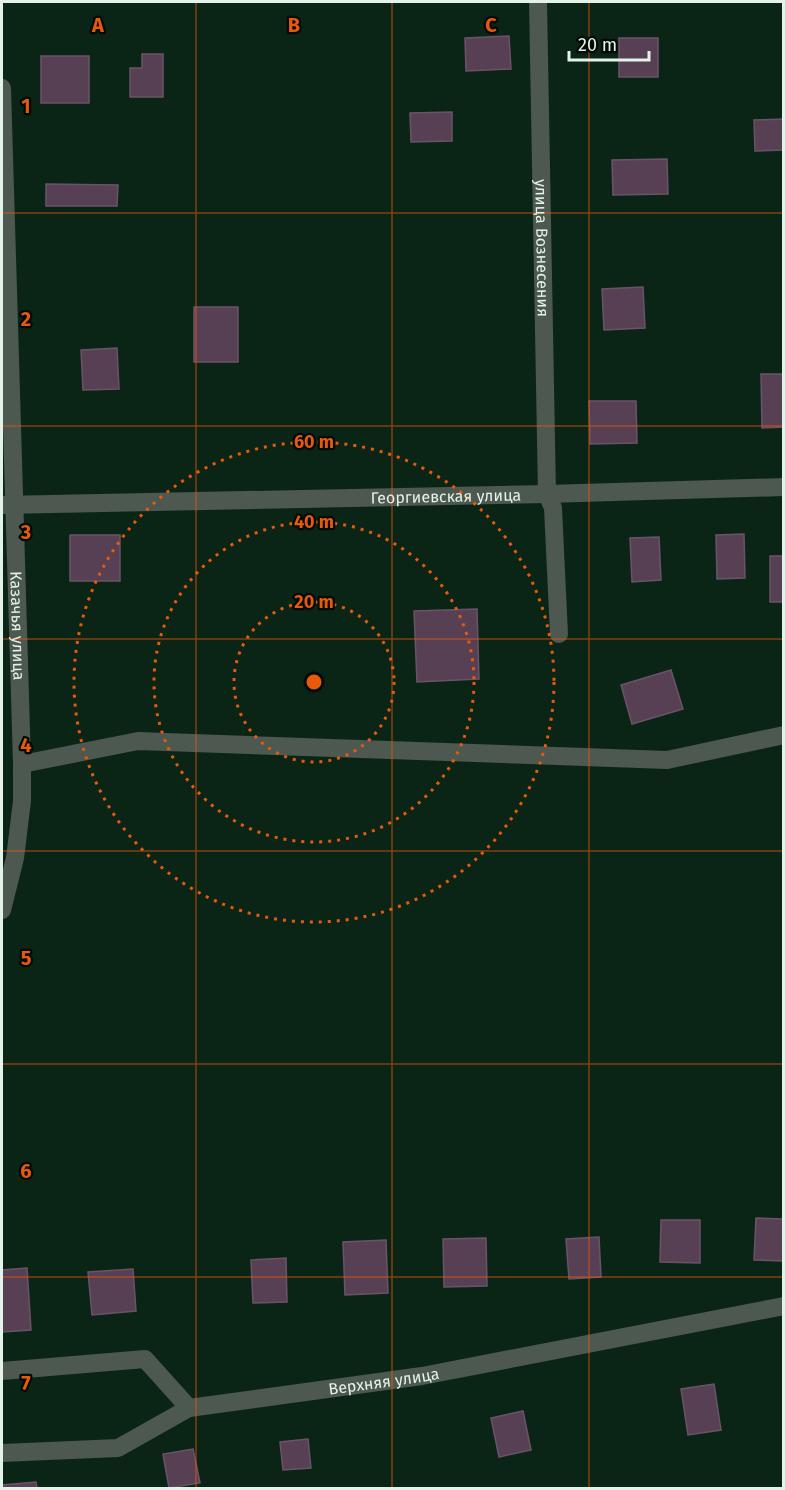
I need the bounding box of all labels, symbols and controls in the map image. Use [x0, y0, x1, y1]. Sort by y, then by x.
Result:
text: A [91, 13, 105, 37]
text: B [288, 13, 300, 37]
text: C [485, 13, 497, 37]
scale bar [569, 24, 648, 62]
text: 20 m [578, 34, 617, 56]
text: 1 [21, 94, 31, 118]
street label: улица Вознесения [532, 179, 553, 317]
text: 2 [21, 307, 31, 331]
text: 60 m [294, 431, 334, 453]
street label: Георгиевская улица [370, 485, 521, 507]
text: 40 m [294, 511, 334, 533]
text: 3 [20, 520, 31, 544]
street label: Казачья улица [7, 571, 29, 681]
text: 20 m [294, 591, 334, 613]
centre of rings [304, 672, 324, 692]
text: 4 [20, 733, 32, 757]
text: 5 [21, 946, 32, 970]
text: 6 [20, 1159, 32, 1183]
street label: Верхняя улица [327, 1363, 441, 1398]
text: 7 [21, 1371, 31, 1395]

